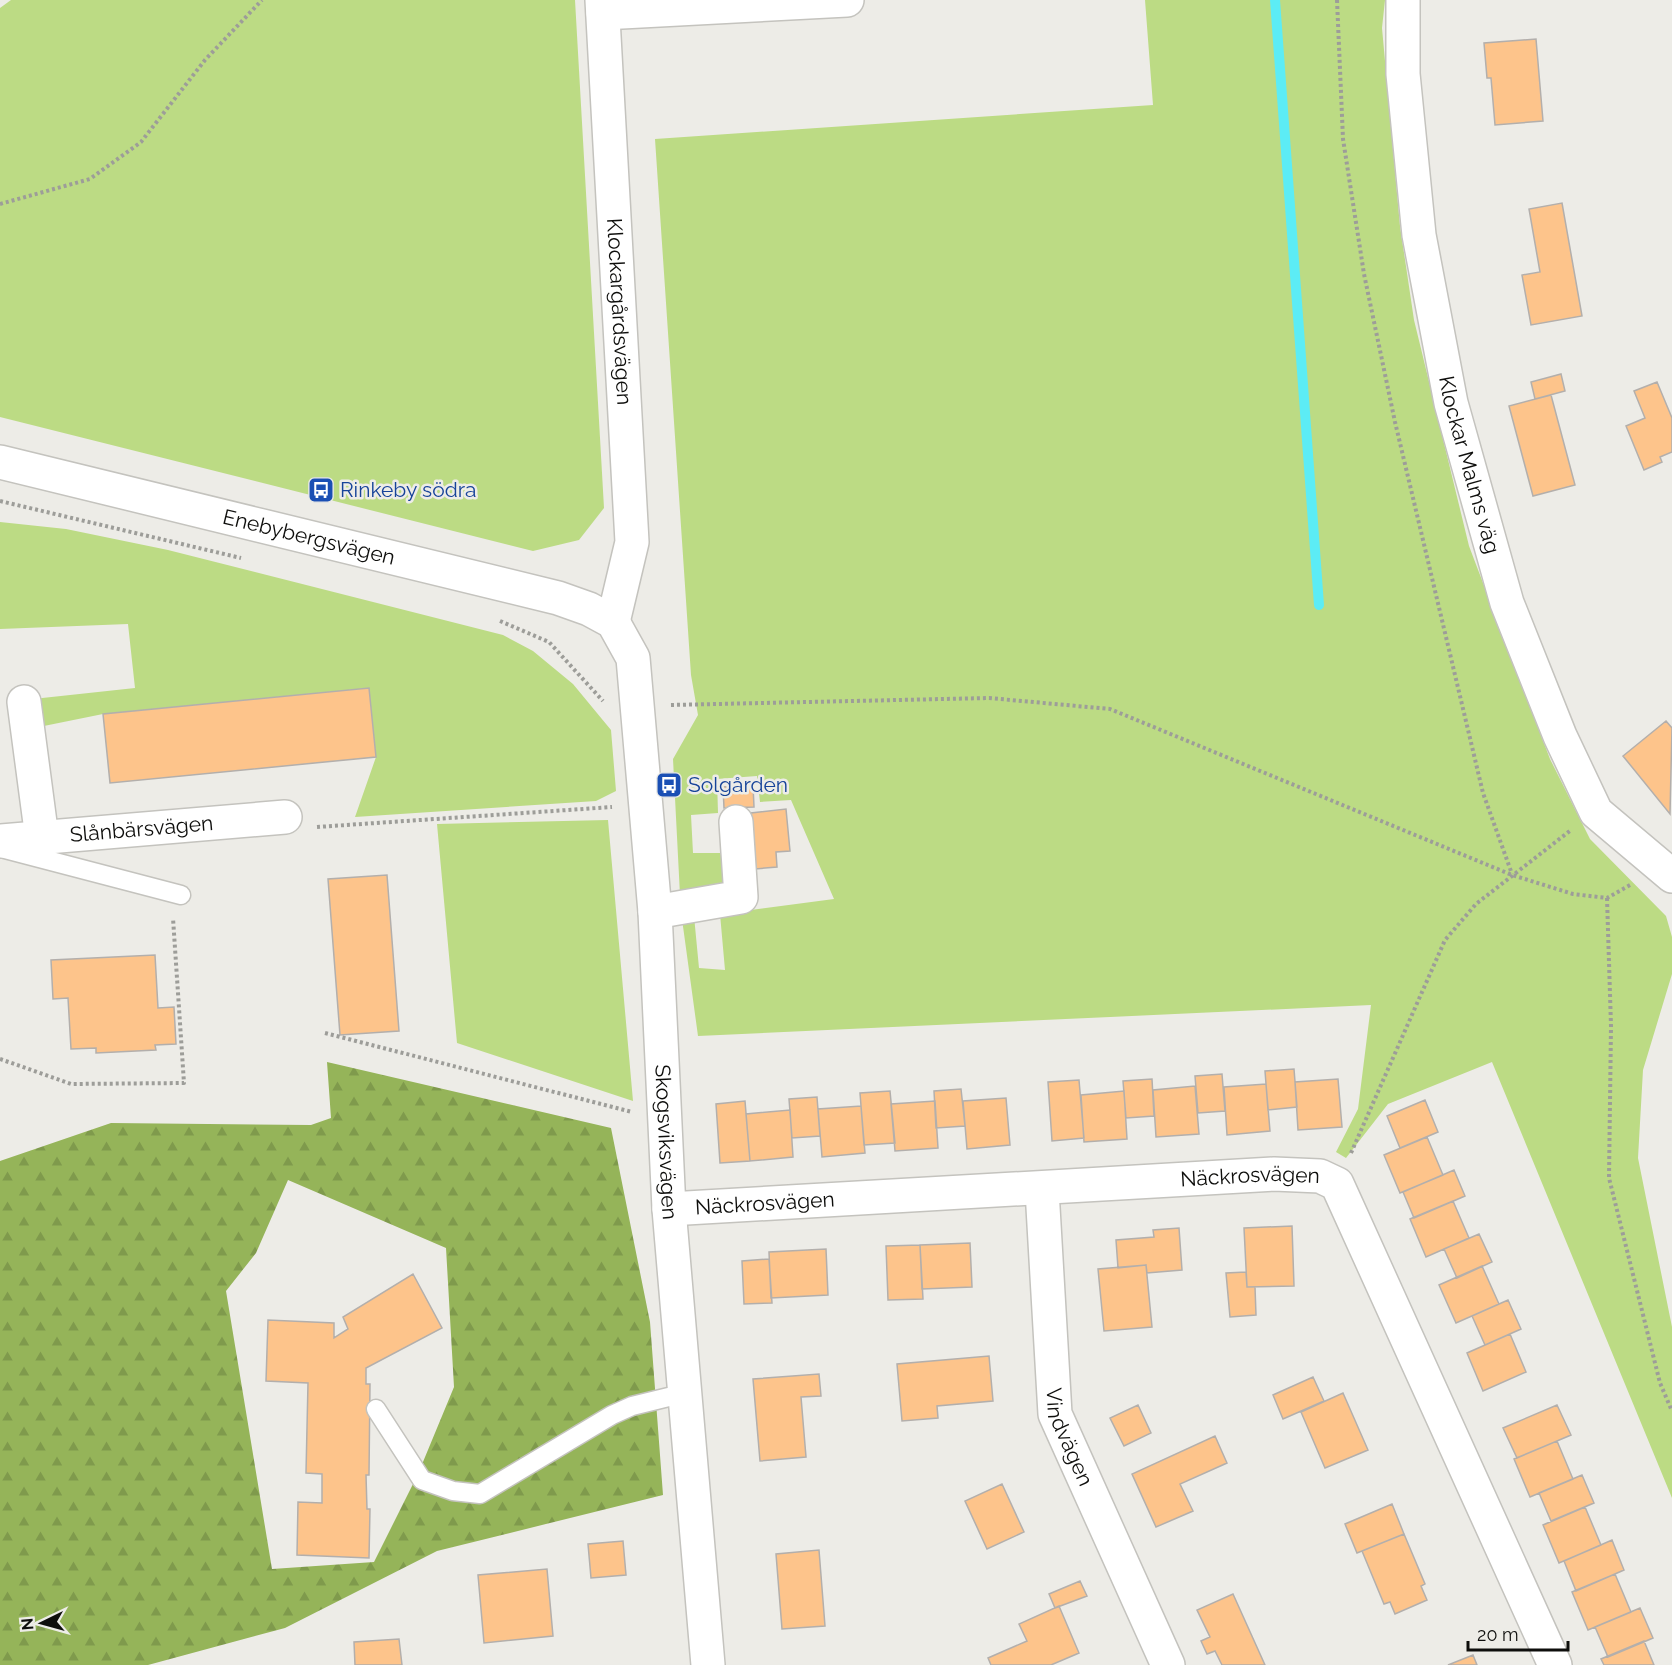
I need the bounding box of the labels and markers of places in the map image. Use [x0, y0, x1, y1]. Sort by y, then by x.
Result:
bus stop icon: Rinkeby södra [306, 475, 336, 505]
place label: Rinkeby södra [340, 477, 477, 502]
bus stop icon: Solgården [654, 770, 684, 800]
place label: Solgården [688, 772, 788, 797]

